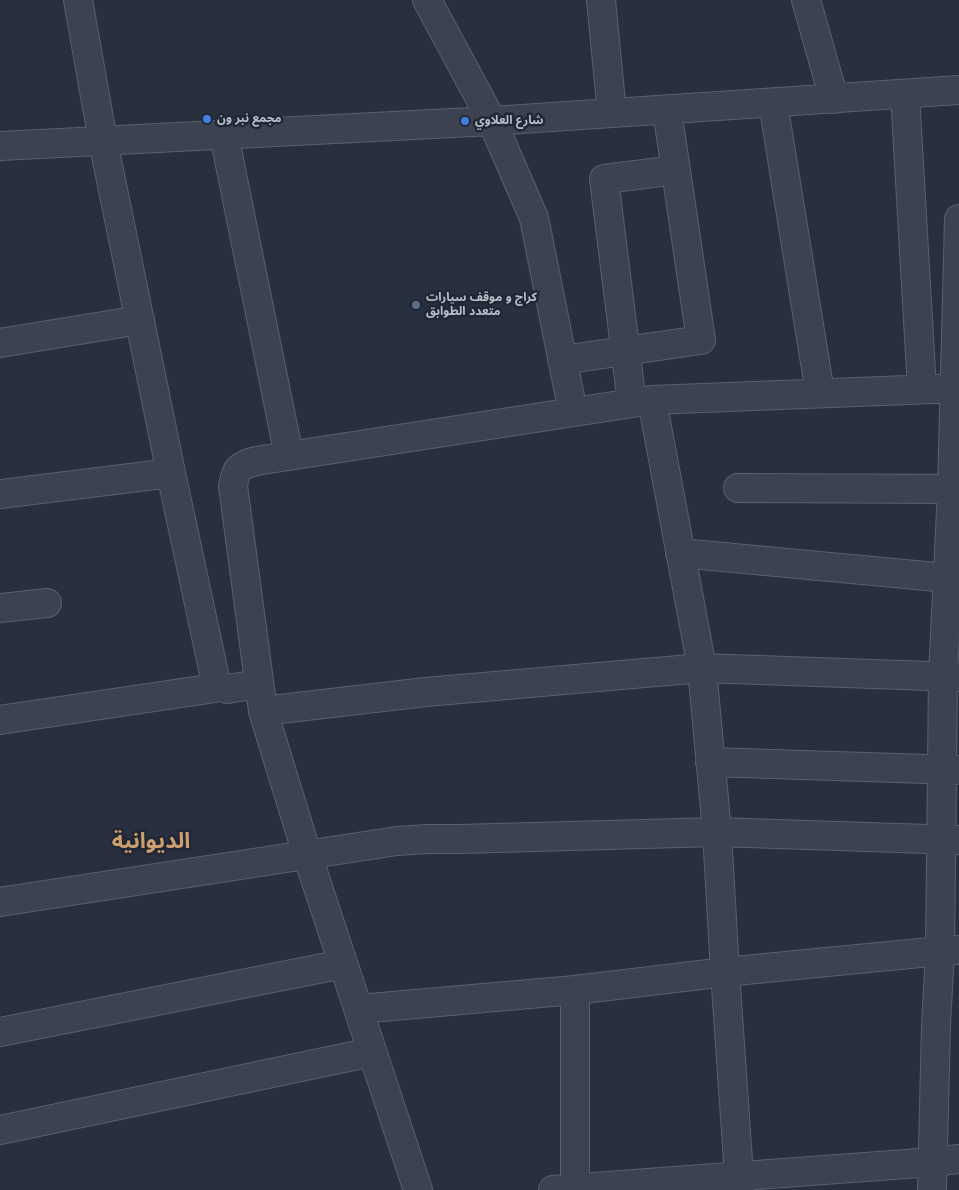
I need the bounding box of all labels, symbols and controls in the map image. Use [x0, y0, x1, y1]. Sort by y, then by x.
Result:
place label: مجمع نبر ون [217, 112, 282, 126]
marker: مجمع نبر ون [201, 113, 213, 125]
place label: شارع العلاوي [475, 114, 543, 128]
marker: شارع العلاوي [459, 115, 471, 127]
place label: كراج و موقف سيارات متعدد الطوابق [426, 291, 537, 319]
marker: كراج و موقف سيارات متعدد الطوابق [410, 299, 422, 311]
district label: الديوانية [112, 829, 190, 855]

